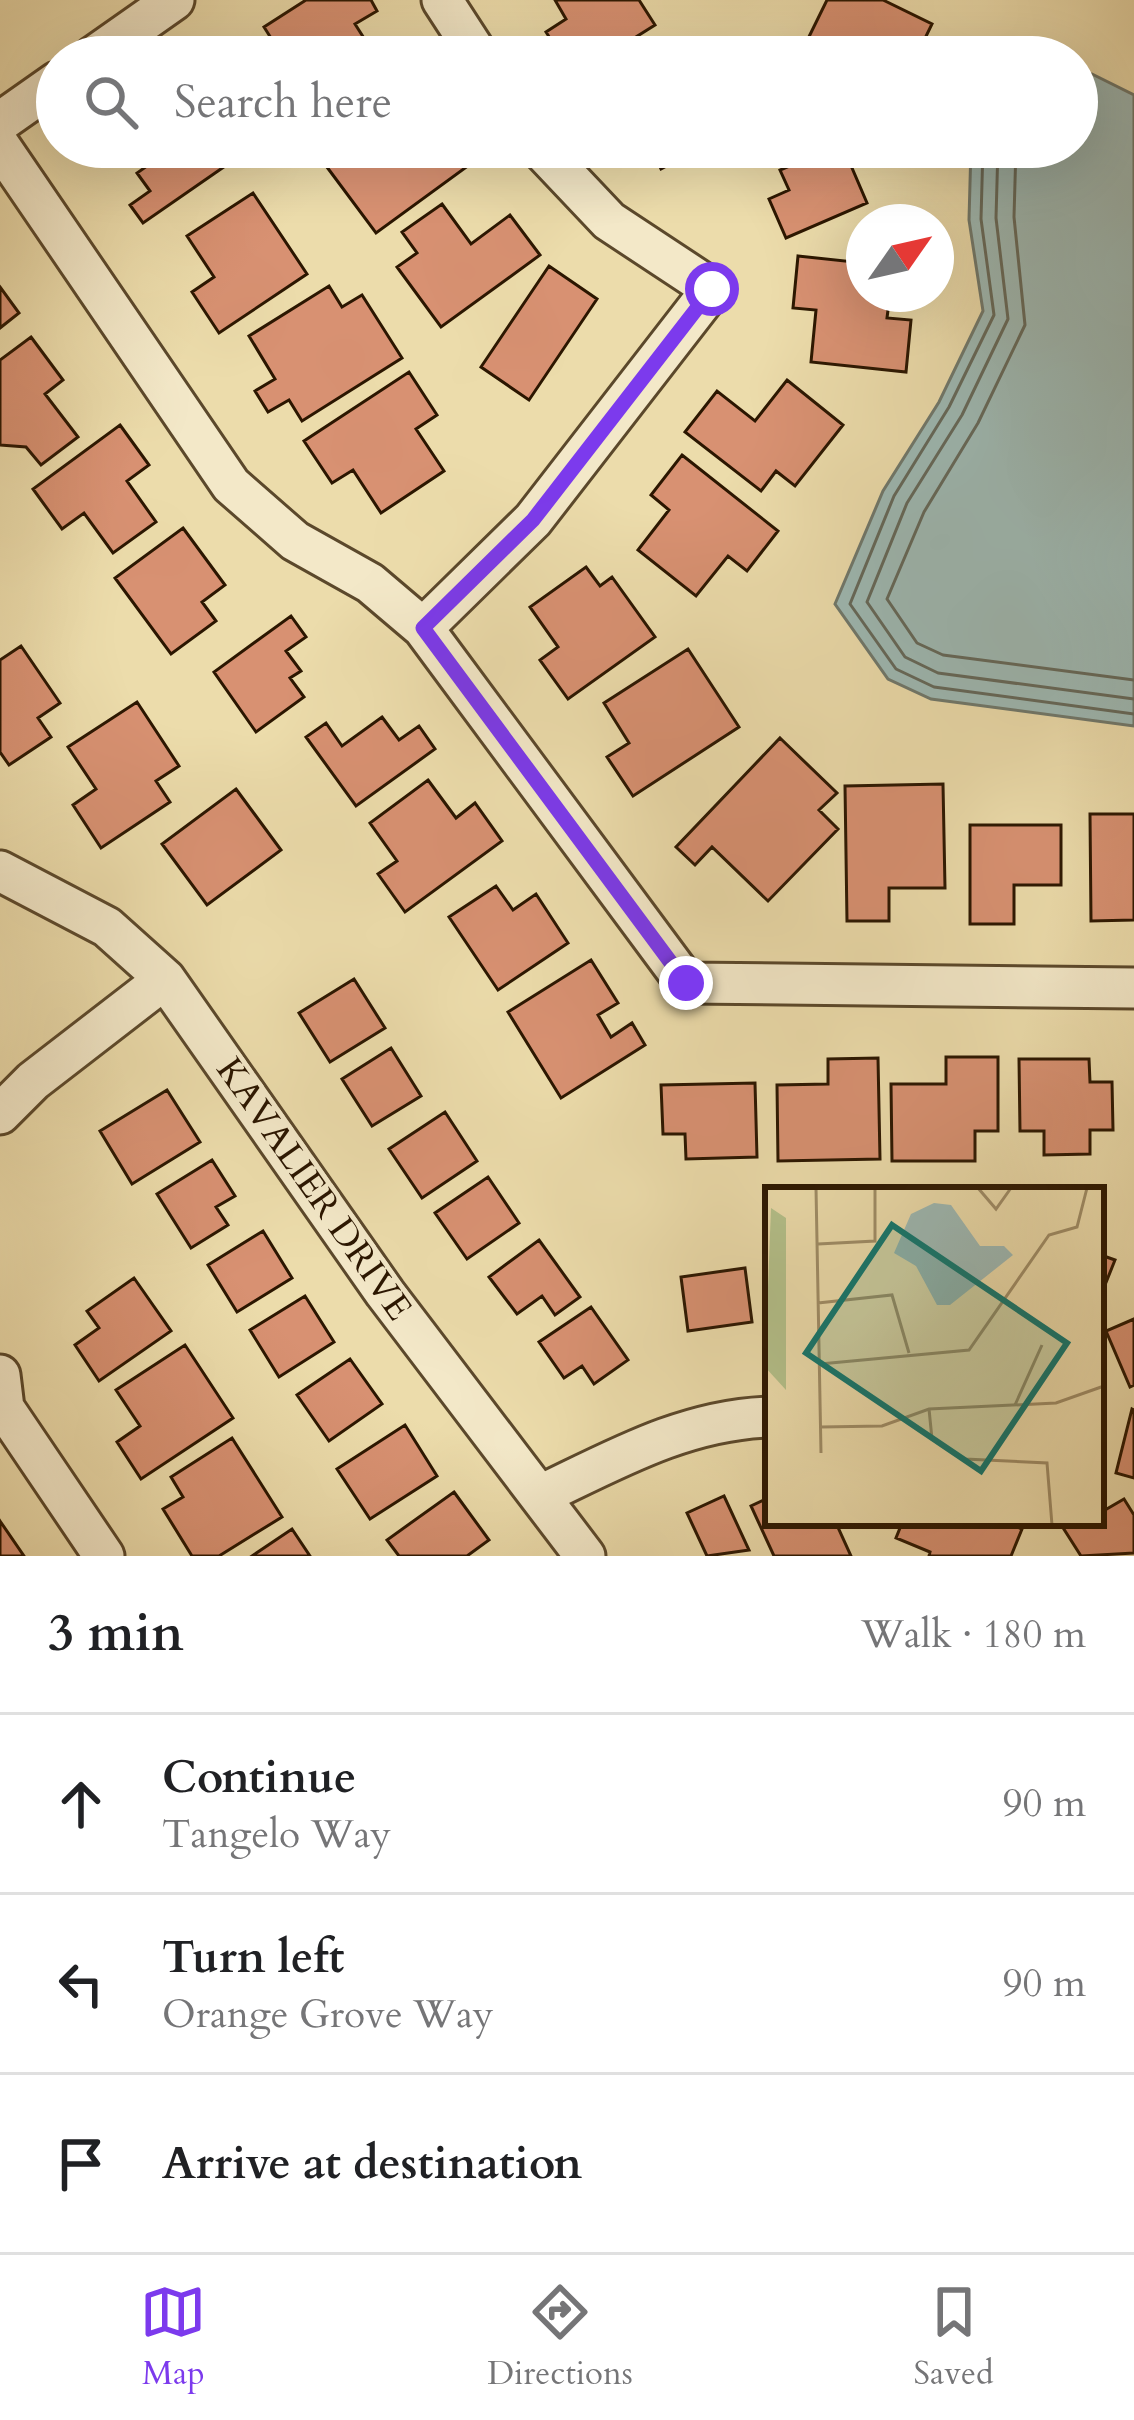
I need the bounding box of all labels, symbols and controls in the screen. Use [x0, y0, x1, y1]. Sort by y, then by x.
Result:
search box [36, 36, 1098, 168]
icon: search [78, 69, 144, 135]
text: Search here [174, 72, 392, 133]
north arrow [846, 204, 954, 312]
route start [685, 262, 739, 316]
route end [659, 956, 713, 1010]
street label: KAVALIER DRIVE [205, 1048, 423, 1330]
inset map [765, 1187, 1104, 1526]
text: 3 min [48, 1599, 184, 1669]
text: Walk · 180 m [861, 1608, 1086, 1661]
text: Continue [162, 1747, 356, 1808]
icon: ahead [48, 1771, 114, 1837]
text: 90 m [1003, 1777, 1086, 1830]
text: Tangelo Way [162, 1808, 391, 1861]
text: Turn left [162, 1927, 344, 1988]
icon: left [48, 1951, 114, 2017]
text: 90 m [1003, 1957, 1086, 2010]
text: Orange Grove Way [162, 1988, 494, 2041]
icon: arrive [48, 2131, 114, 2197]
text: Arrive at destination [162, 2133, 582, 2194]
tab: Map [140, 2279, 206, 2396]
tab: Directions [487, 2279, 633, 2396]
tab: Saved [914, 2279, 994, 2396]

